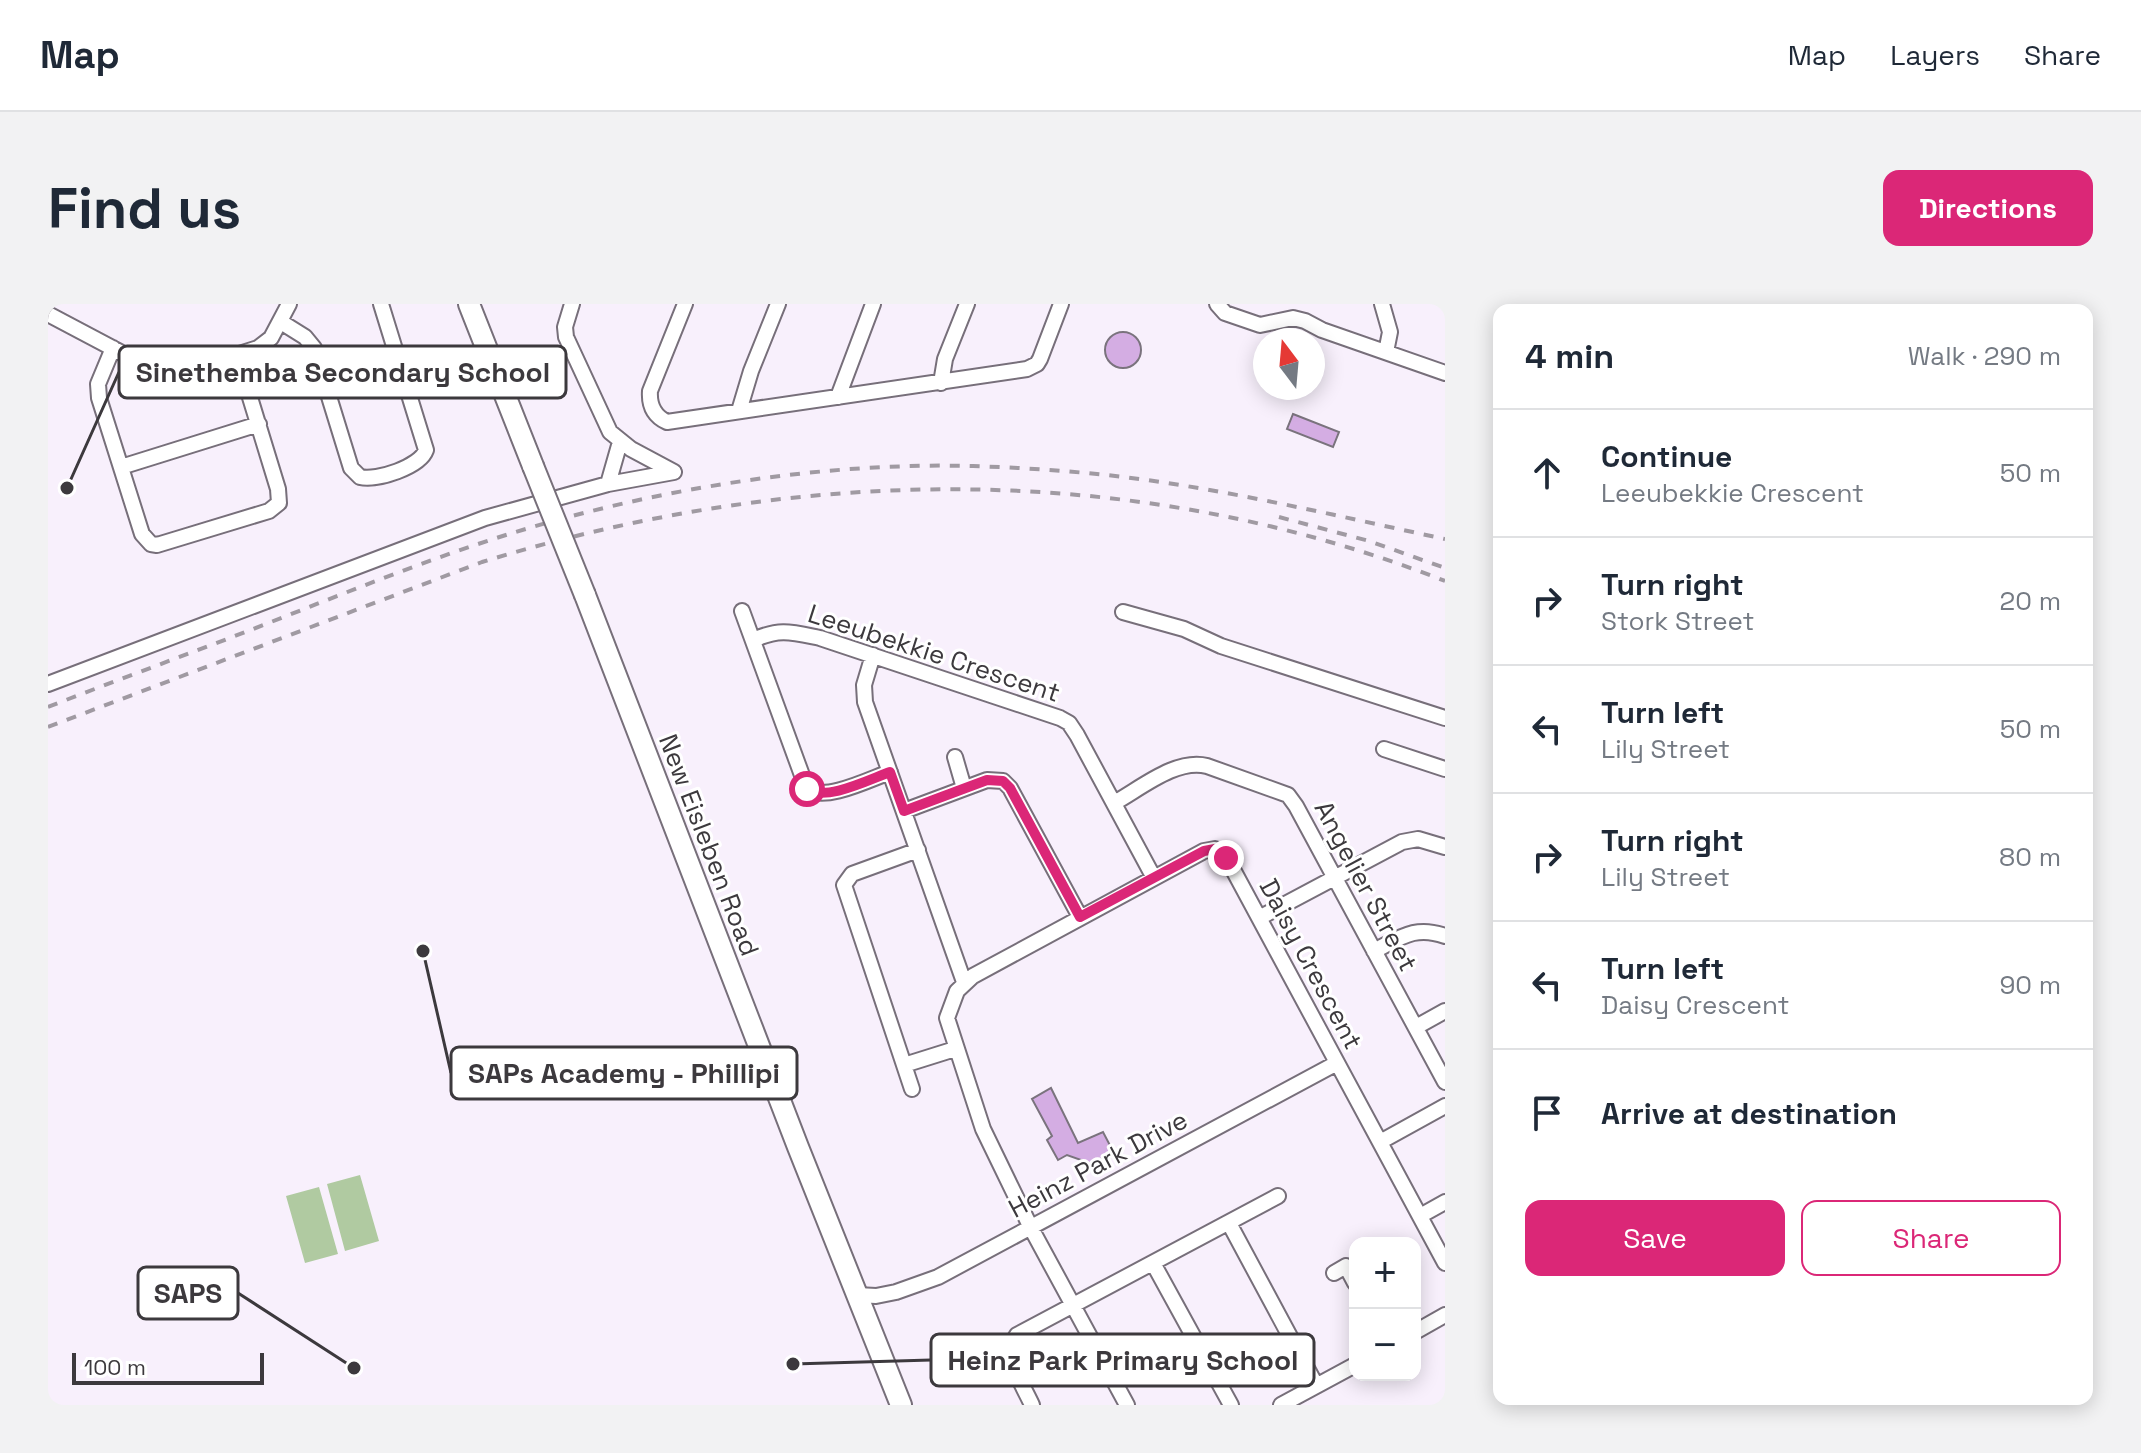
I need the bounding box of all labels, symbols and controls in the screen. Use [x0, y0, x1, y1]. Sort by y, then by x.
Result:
text: Map [40, 31, 120, 79]
text: Map [1788, 37, 1846, 73]
text: Layers [1890, 37, 1980, 73]
text: Share [2024, 37, 2101, 73]
button: Directions [1883, 170, 2093, 246]
text: Find us [48, 173, 241, 244]
north arrow [1253, 328, 1325, 400]
text: 4 min [1525, 335, 1614, 378]
text: Walk · 290 m [1908, 339, 2061, 373]
callout: Sinethemba Secondary School [119, 346, 566, 398]
text: Sinethemba Secondary School [136, 354, 550, 390]
text: Continue [1601, 437, 1732, 476]
icon: ahead [1525, 451, 1569, 495]
text: 50 m [2000, 456, 2061, 490]
text: Leeubekkie Crescent [1601, 476, 1864, 510]
text: Turn right [1601, 565, 1744, 604]
icon: right [1525, 579, 1569, 623]
text: 20 m [2000, 584, 2061, 618]
street label: Leeubekkie Crescent [804, 596, 1064, 710]
text: Stork Street [1601, 604, 1754, 638]
text: Turn left [1601, 693, 1724, 732]
icon: left [1525, 707, 1569, 751]
text: 50 m [2000, 712, 2061, 746]
street label: New Eisleben Road [651, 729, 767, 961]
text: Lily Street [1601, 732, 1730, 766]
route start [789, 771, 825, 807]
street label: Angelier Street [1307, 795, 1425, 977]
text: Turn right [1601, 821, 1744, 860]
icon: right [1525, 835, 1569, 879]
route end [1208, 840, 1244, 876]
text: 80 m [1999, 840, 2061, 874]
text: Lily Street [1601, 860, 1730, 894]
street label: Daisy Crescent [1252, 873, 1370, 1055]
text: Turn left [1601, 949, 1724, 988]
icon: left [1525, 963, 1569, 1007]
text: 90 m [1999, 968, 2061, 1002]
text: Daisy Crescent [1601, 988, 1789, 1022]
callout: SAPs Academy - Phillipi [451, 1047, 797, 1099]
text: SAPs Academy - Phillipi [468, 1055, 780, 1091]
icon: arrive [1525, 1091, 1569, 1135]
text: Arrive at destination [1601, 1094, 1897, 1133]
street label: Heinz Park Drive [1003, 1103, 1193, 1225]
button: Save [1525, 1200, 1785, 1276]
button: Share [1801, 1200, 2061, 1276]
map controls [1349, 1237, 1421, 1381]
button: + [1349, 1237, 1421, 1309]
callout: SAPS [138, 1267, 238, 1319]
text: SAPS [154, 1275, 222, 1311]
button: − [1349, 1309, 1421, 1381]
callout: Heinz Park Primary School [931, 1334, 1314, 1386]
text: Heinz Park Primary School [948, 1342, 1298, 1378]
scale bar [72, 1349, 264, 1385]
text: 100 m [84, 1353, 146, 1381]

